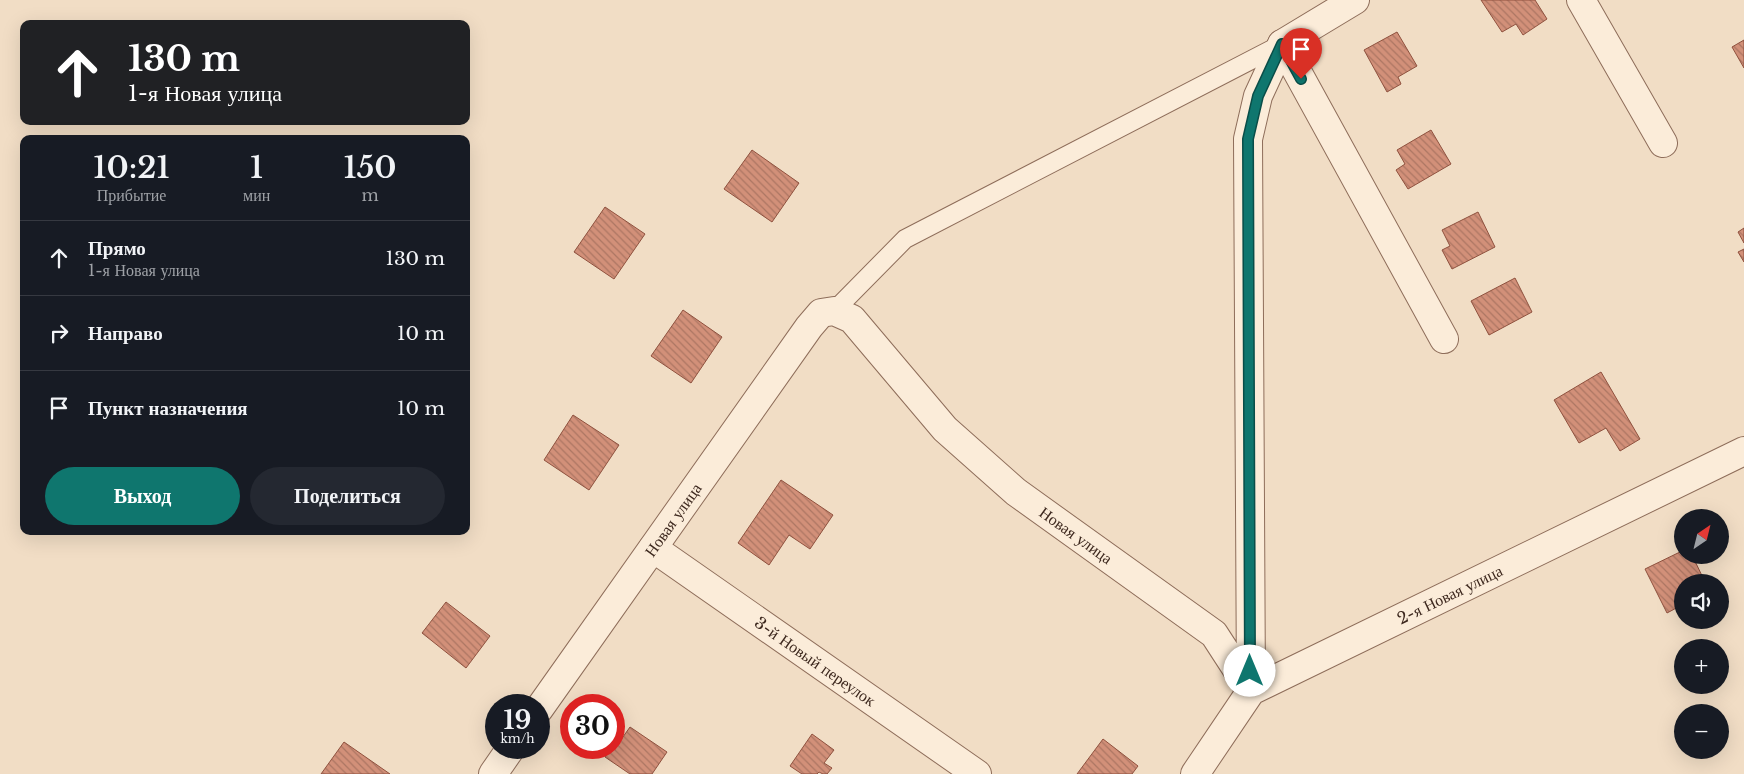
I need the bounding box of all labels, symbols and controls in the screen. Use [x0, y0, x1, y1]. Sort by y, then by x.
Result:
pin [1280, 28, 1322, 79]
icon: arrive [1287, 35, 1315, 63]
text: 130 m [128, 37, 240, 80]
icon: ahead [45, 40, 110, 105]
text: 1-я Новая улица [128, 80, 282, 107]
text: 10:21 [93, 149, 170, 186]
text: 1 [250, 149, 263, 186]
text: 150 [344, 149, 397, 186]
text: Прибытие [97, 185, 166, 205]
text: мин [243, 185, 270, 205]
text: m [362, 185, 379, 205]
text: Прямо [88, 237, 146, 260]
icon: ahead [45, 244, 73, 272]
text: 130 m [385, 247, 445, 270]
text: 1-я Новая улица [88, 260, 200, 280]
icon: right [45, 319, 73, 347]
text: Направо [88, 322, 163, 345]
text: 10 m [397, 322, 445, 345]
icon: arrive [45, 394, 73, 422]
text: Пункт назначения [88, 397, 248, 420]
text: 10 m [397, 397, 445, 420]
button: Выход [45, 467, 240, 525]
button: Поделиться [250, 467, 445, 525]
street label: Новая улица [640, 479, 706, 560]
street label: Новая улица [1036, 502, 1117, 568]
north arrow [1674, 509, 1729, 564]
map controls [1674, 509, 1729, 759]
street label: 2-я Новая улица [1394, 560, 1506, 628]
button: sound [1674, 574, 1729, 629]
street label: 3-й Новый переулок [751, 612, 880, 710]
button: + [1674, 639, 1729, 694]
position arrow [1223, 644, 1275, 696]
speed limit sign: 30 [560, 694, 625, 759]
button: − [1674, 704, 1729, 759]
text: 19 [504, 705, 531, 736]
text: km/h [500, 731, 535, 746]

